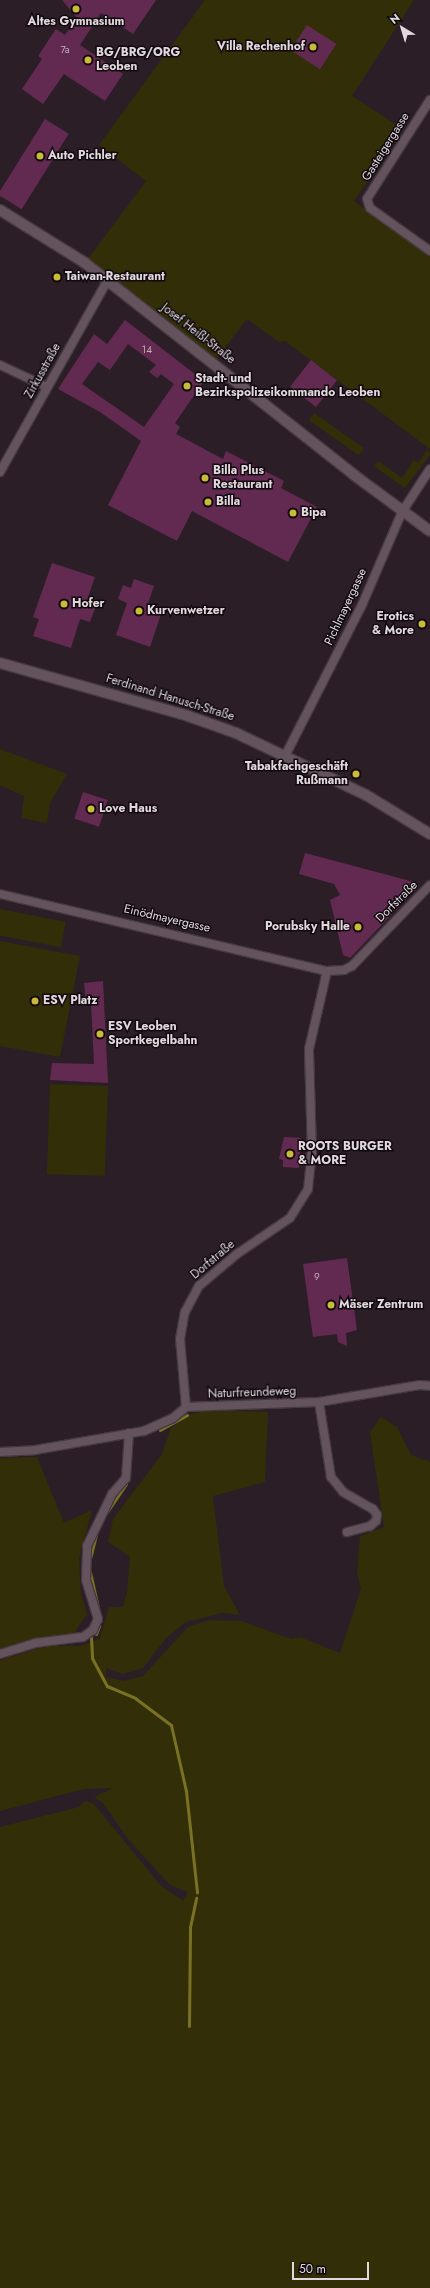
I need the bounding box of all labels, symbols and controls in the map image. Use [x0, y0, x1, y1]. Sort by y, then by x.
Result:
marker: Altes Gymnasium [71, 4, 81, 14]
north arrow [382, 8, 422, 48]
text: N [386, 10, 403, 28]
place label: Altes Gymnasium [28, 15, 124, 29]
place label: Villa Rechenhof [217, 40, 305, 54]
marker: Villa Rechenhof [308, 42, 318, 52]
house number: 7a [60, 44, 70, 56]
place label: BG/BRG/ORG Leoben [96, 46, 180, 74]
marker: BG/BRG/ORG Leoben [83, 55, 93, 65]
street label: Gasteigergasse [359, 110, 413, 184]
place label: Auto Pichler [48, 149, 117, 163]
marker: Auto Pichler [35, 151, 45, 161]
place label: Taiwan-Restaurant [65, 270, 165, 284]
marker: Taiwan-Restaurant [52, 272, 62, 282]
street label: Josef Heißl-Straße [158, 301, 238, 367]
street label: Zirkusstraße [22, 341, 64, 401]
house number: 14 [142, 344, 152, 356]
place label: Stadt- und Bezirkspolizeikommando Leoben [195, 372, 380, 400]
marker: Stadt- und Bezirkspolizeikommando Leoben [182, 381, 192, 391]
place label: Billa Plus Restaurant [213, 464, 272, 492]
marker: Billa Plus Restaurant [200, 473, 210, 483]
place label: Billa [216, 495, 240, 509]
marker: Billa [203, 497, 213, 507]
place label: Bipa [301, 506, 326, 520]
marker: Bipa [288, 508, 298, 518]
street label: Pichlmayergasse [322, 566, 370, 648]
place label: Hofer [72, 597, 104, 611]
marker: Hofer [59, 599, 69, 609]
place label: Kurvenwetzer [147, 604, 225, 618]
marker: Kurvenwetzer [134, 606, 144, 616]
place label: Erotics & More [372, 610, 414, 638]
marker: Erotics & More [417, 619, 427, 629]
street label: Ferdinand Hanusch-Straße [104, 672, 236, 724]
place label: Tabakfachgeschäft Rußmann [245, 760, 348, 788]
marker: Tabakfachgeschäft Rußmann [351, 769, 361, 779]
place label: Love Haus [99, 802, 157, 816]
marker: Love Haus [86, 804, 96, 814]
street label: Dorfstraße [373, 878, 421, 926]
street label: Einödmayergasse [122, 902, 212, 936]
place label: Porubsky Halle [265, 920, 350, 934]
marker: Porubsky Halle [353, 922, 363, 932]
place label: ESV Platz [43, 994, 97, 1008]
marker: ESV Platz [30, 996, 40, 1006]
place label: ESV Leoben Sportkegelbahn [108, 1020, 197, 1048]
marker: ESV Leoben Sportkegelbahn [95, 1029, 105, 1039]
place label: ROOTS BURGER & MORE [298, 1140, 392, 1168]
marker: ROOTS BURGER & MORE [285, 1149, 295, 1159]
street label: Dorfstraße [188, 1238, 238, 1282]
house number: 9 [314, 1271, 320, 1283]
place label: Mäser Zentrum [339, 1298, 423, 1312]
marker: Mäser Zentrum [326, 1300, 336, 1310]
street label: Naturfreundeweg [208, 1384, 296, 1402]
scale bar [294, 2254, 371, 2280]
text: 50 m [299, 2260, 326, 2278]

